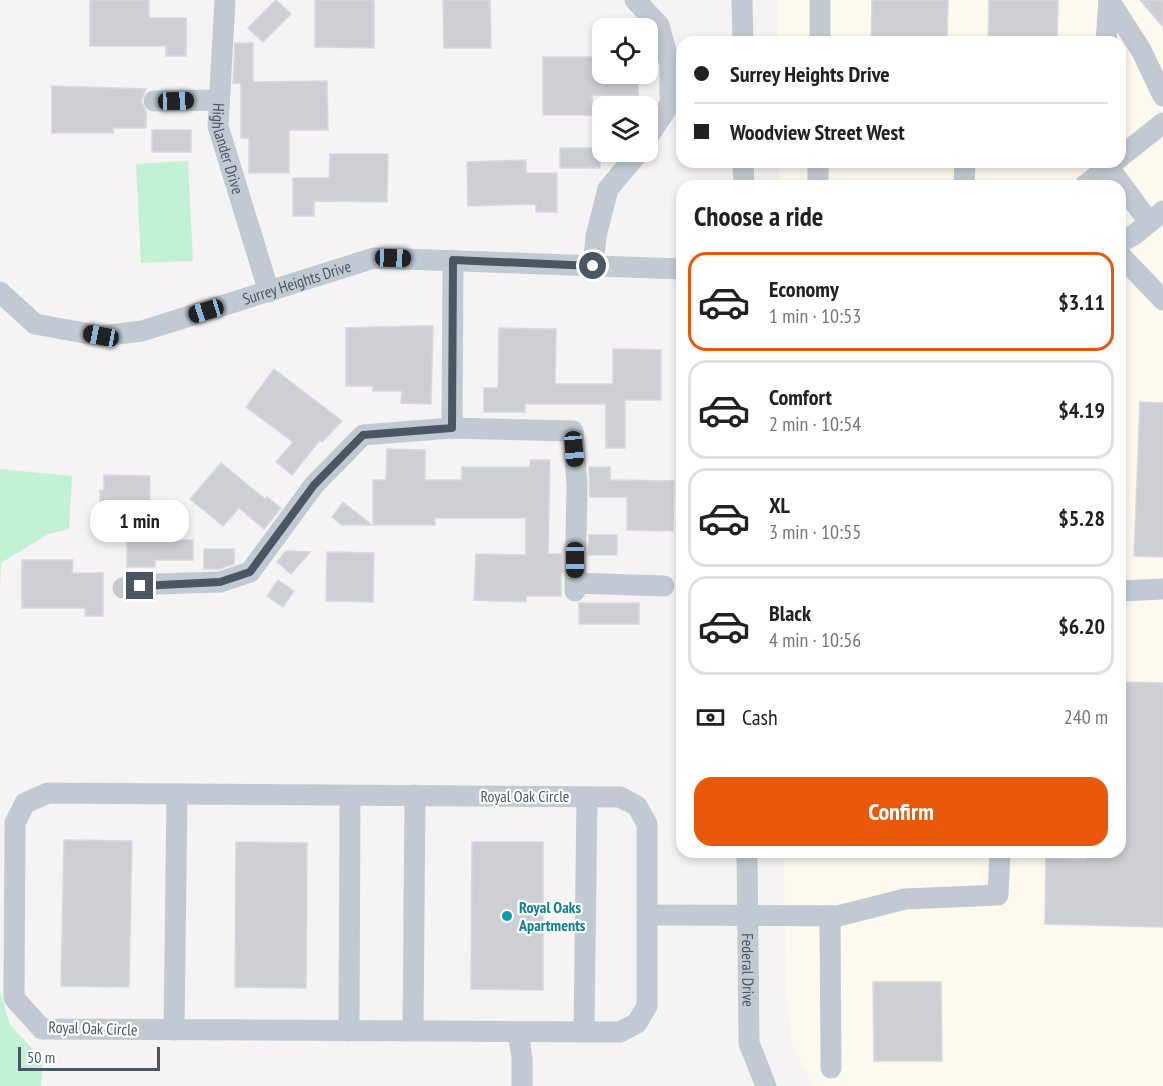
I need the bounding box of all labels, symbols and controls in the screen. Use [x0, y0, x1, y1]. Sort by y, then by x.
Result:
map controls [592, 18, 658, 162]
button: locate [592, 18, 658, 84]
text: Surrey Heights Drive [730, 60, 890, 88]
car [158, 91, 194, 111]
button: layers [592, 96, 658, 162]
street label: Highlander Drive [208, 102, 248, 196]
text: Woodview Street West [730, 118, 905, 146]
text: Choose a ride [694, 199, 823, 233]
car [375, 248, 411, 268]
route start [579, 252, 606, 279]
street label: Surrey Heights Drive [240, 256, 354, 309]
icon: car [697, 275, 751, 329]
text: Economy [769, 275, 839, 303]
text: $3.11 [1058, 288, 1105, 316]
car [186, 297, 226, 325]
text: 1 min · 10:53 [769, 303, 861, 329]
car [82, 324, 120, 348]
icon: car [697, 383, 751, 437]
text: Comfort [769, 383, 832, 411]
text: $4.19 [1058, 396, 1105, 424]
text: 2 min · 10:54 [769, 411, 861, 437]
car [563, 430, 585, 468]
icon: car [697, 491, 751, 545]
text: XL [769, 491, 790, 519]
callout: 1 min [90, 499, 190, 541]
text: $5.28 [1058, 504, 1105, 532]
text: 1 min [119, 508, 160, 534]
text: 3 min · 10:55 [769, 519, 861, 545]
car [566, 542, 584, 578]
route end [126, 572, 153, 599]
icon: car [697, 599, 751, 653]
text: Black [769, 599, 811, 627]
text: $6.20 [1058, 612, 1105, 640]
text: 4 min · 10:56 [769, 627, 861, 653]
icon: cash [694, 701, 727, 734]
text: Cash [742, 703, 778, 731]
text: 240 m [1064, 704, 1108, 730]
button: Confirm [694, 777, 1108, 846]
street label: Royal Oak Circle [481, 786, 569, 806]
place label: Royal Oaks Apartments [518, 897, 586, 935]
marker: Royal Oaks Apartments [500, 909, 514, 923]
street label: Federal Drive [738, 933, 759, 1007]
street label: Royal Oak Circle [48, 1016, 138, 1040]
scale bar [18, 1044, 160, 1072]
text: 50 m [27, 1047, 55, 1067]

